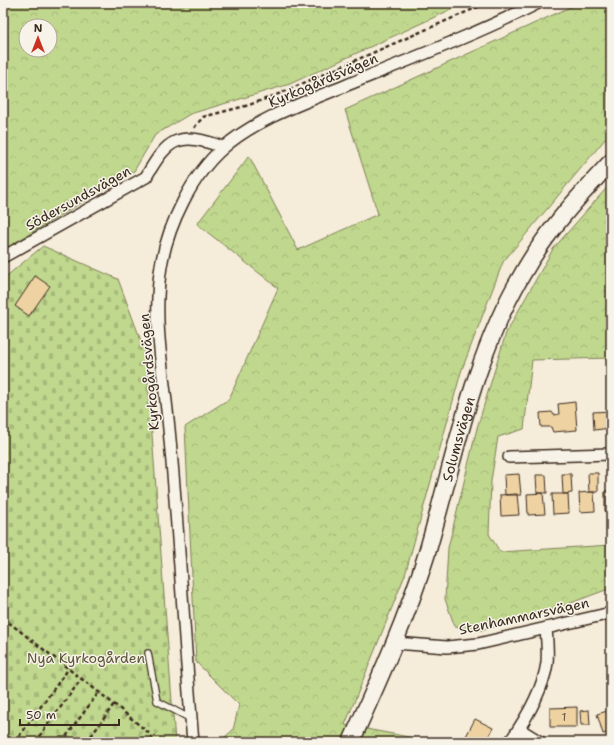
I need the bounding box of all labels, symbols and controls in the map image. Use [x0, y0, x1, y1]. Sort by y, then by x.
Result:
north arrow [18, 18, 58, 58]
text: N [34, 21, 43, 36]
street label: Kyrkogårdsvägen [266, 49, 381, 111]
street label: Södersundsvägen [22, 161, 134, 234]
street label: Kyrkogårdsvägen [135, 312, 163, 431]
street label: Solumsvägen [438, 394, 479, 483]
street label: Stenhammarsvägen [457, 593, 591, 639]
park label: Nya Kyrkogården [27, 649, 146, 667]
scale bar [20, 701, 119, 727]
text: 50 m [26, 707, 56, 723]
house number: 1 [561, 709, 567, 725]

